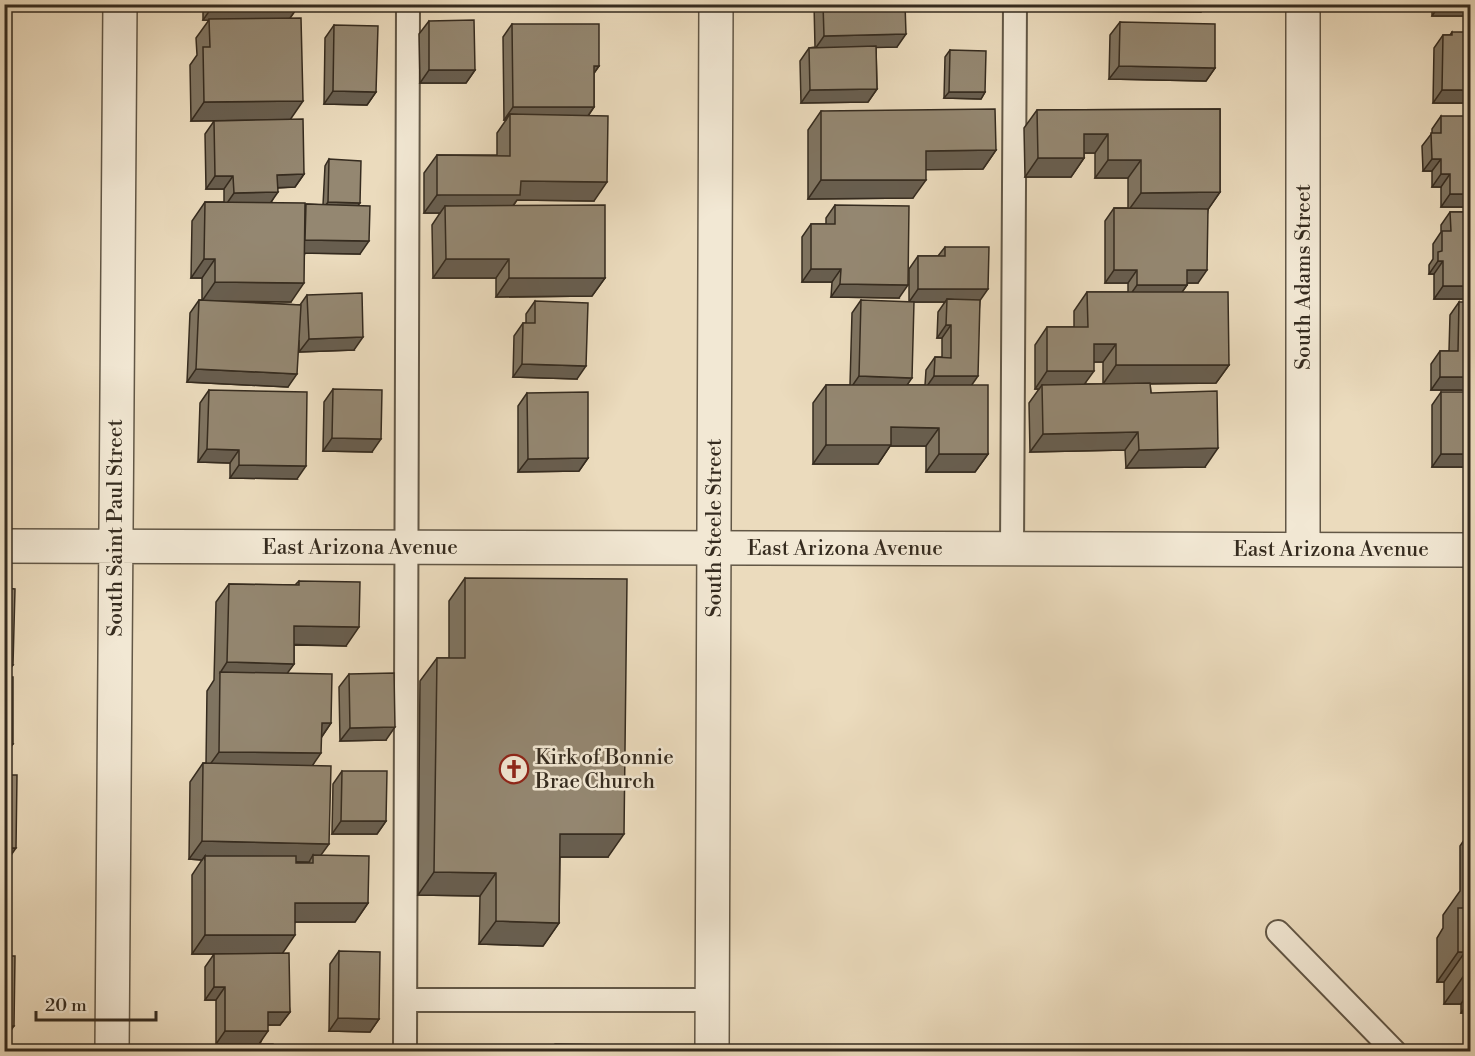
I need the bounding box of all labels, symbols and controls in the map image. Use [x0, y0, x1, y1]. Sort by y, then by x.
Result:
street label: South Adams Street [1291, 183, 1317, 370]
street label: South Saint Paul Street [103, 419, 129, 637]
street label: South Steele Street [702, 438, 728, 618]
street label: East Arizona Avenue [262, 535, 458, 561]
street label: East Arizona Avenue [747, 536, 943, 562]
street label: East Arizona Avenue [1233, 537, 1429, 563]
place label: Kirk of Bonnie Brae Church [534, 745, 674, 795]
church icon: Kirk of Bonnie Brae Church [498, 753, 530, 785]
scale bar [36, 984, 156, 1022]
text: 20 m [45, 994, 87, 1017]

